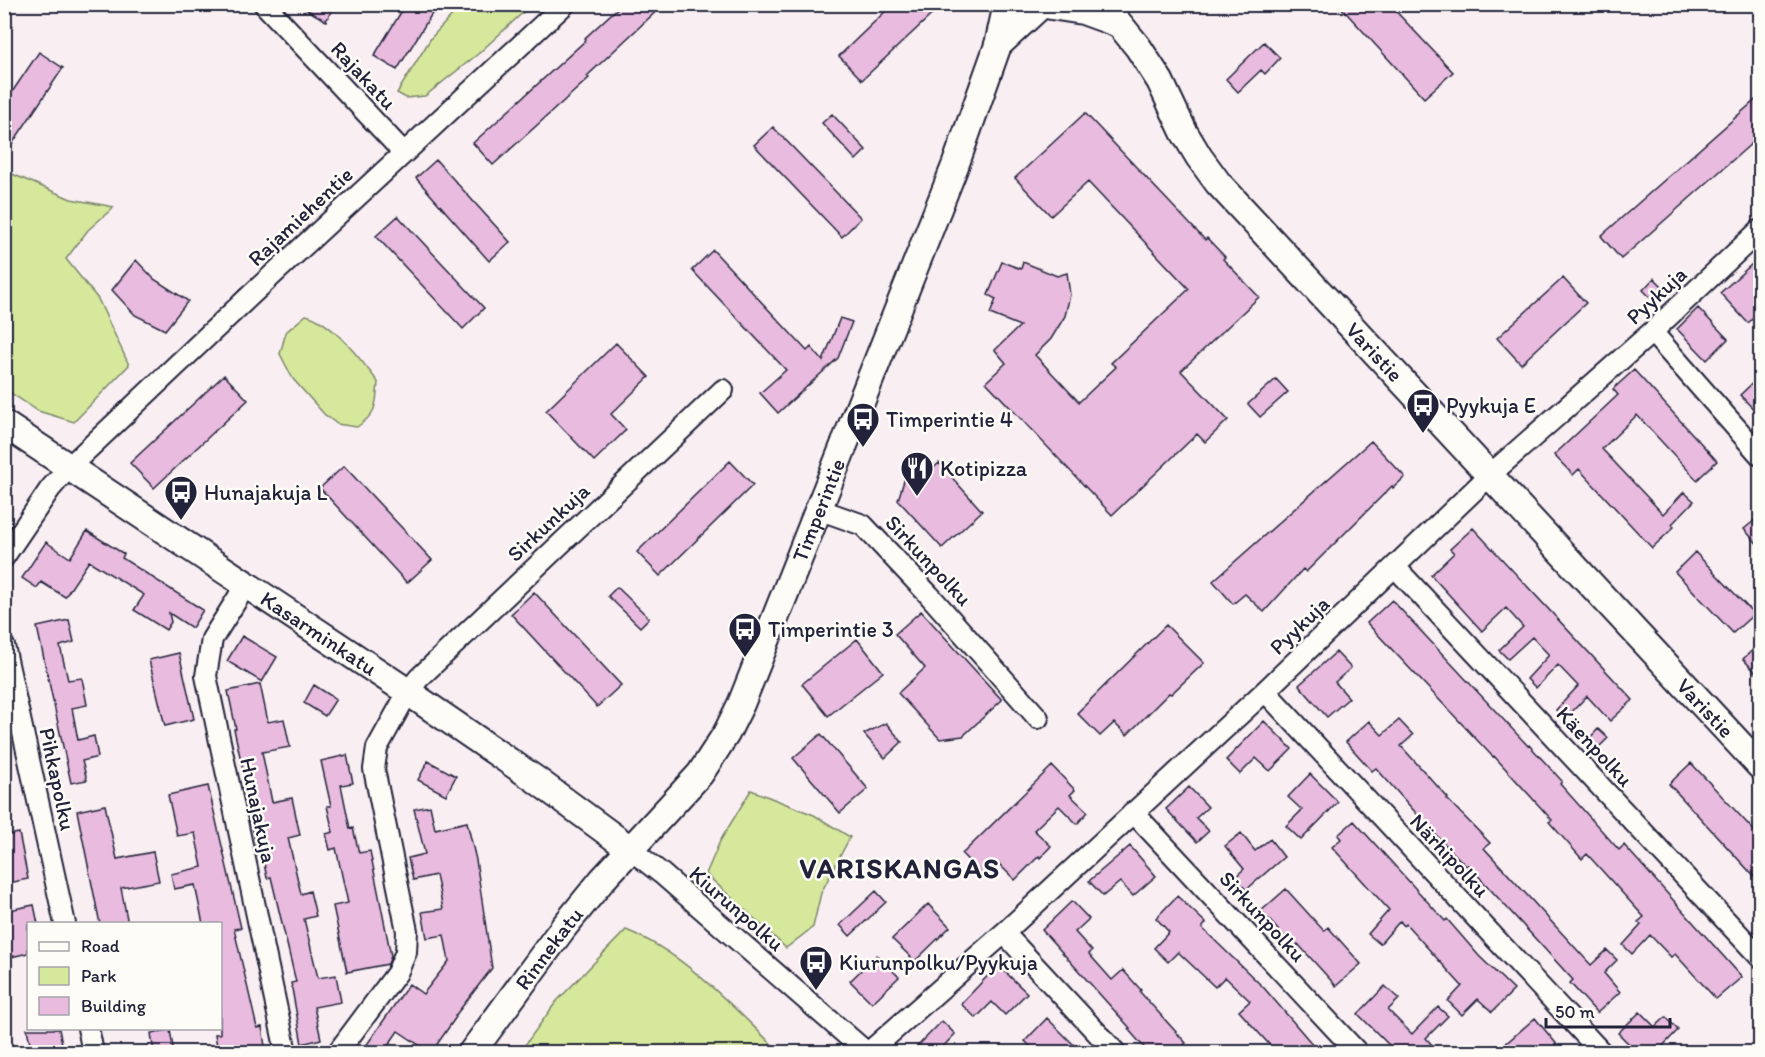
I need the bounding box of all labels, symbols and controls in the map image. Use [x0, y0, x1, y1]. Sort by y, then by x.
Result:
street label: Rajakatu [325, 35, 402, 115]
street label: Rajamiehentie [242, 161, 358, 272]
street label: Pyykuja [1621, 261, 1692, 330]
street label: Varistie [1340, 316, 1409, 388]
bus stop icon: Pyykuja E [1405, 387, 1441, 434]
place label: Pyykuja E [1446, 392, 1536, 419]
bus stop icon: Timperintie 4 [845, 401, 881, 448]
place label: Timperintie 4 [886, 406, 1013, 433]
restaurant icon: Kotipizza [899, 450, 935, 497]
street label: Timperintie [786, 455, 851, 566]
place label: Kotipizza [940, 455, 1028, 482]
bus stop icon: Hunajakuja L [163, 474, 199, 521]
street label: Sirkunkuja [501, 477, 596, 567]
place label: Hunajakuja L [204, 479, 327, 506]
street label: Sirkunpolku [880, 509, 978, 612]
street label: Kasarminkatu [255, 585, 382, 682]
street label: Pyykuja [1264, 590, 1335, 660]
bus stop icon: Timperintie 3 [727, 611, 763, 658]
place label: Timperintie 3 [768, 616, 894, 643]
street label: Varistie [1671, 672, 1740, 744]
street label: Käenpolku [1551, 700, 1639, 792]
street label: Pihkapolku [33, 725, 82, 833]
street label: Hunajakuja [234, 755, 283, 866]
street label: Närhipolku [1404, 808, 1495, 903]
district label: VARISKANGAS [800, 851, 1000, 885]
street label: Kiurunpolku [684, 860, 790, 957]
street label: Sirkunpolku [1214, 865, 1312, 968]
street label: Rinnekatu [509, 901, 589, 995]
legend [27, 922, 222, 1030]
text: Road [81, 935, 120, 957]
bus stop icon: Kiurunpolku/Pyykuja [798, 944, 834, 991]
place label: Kiurunpolku/Pyykuja [839, 949, 1038, 976]
text: Park [81, 965, 116, 987]
scale bar [1546, 991, 1670, 1029]
text: Building [81, 995, 147, 1017]
text: 50 m [1555, 1001, 1595, 1023]

